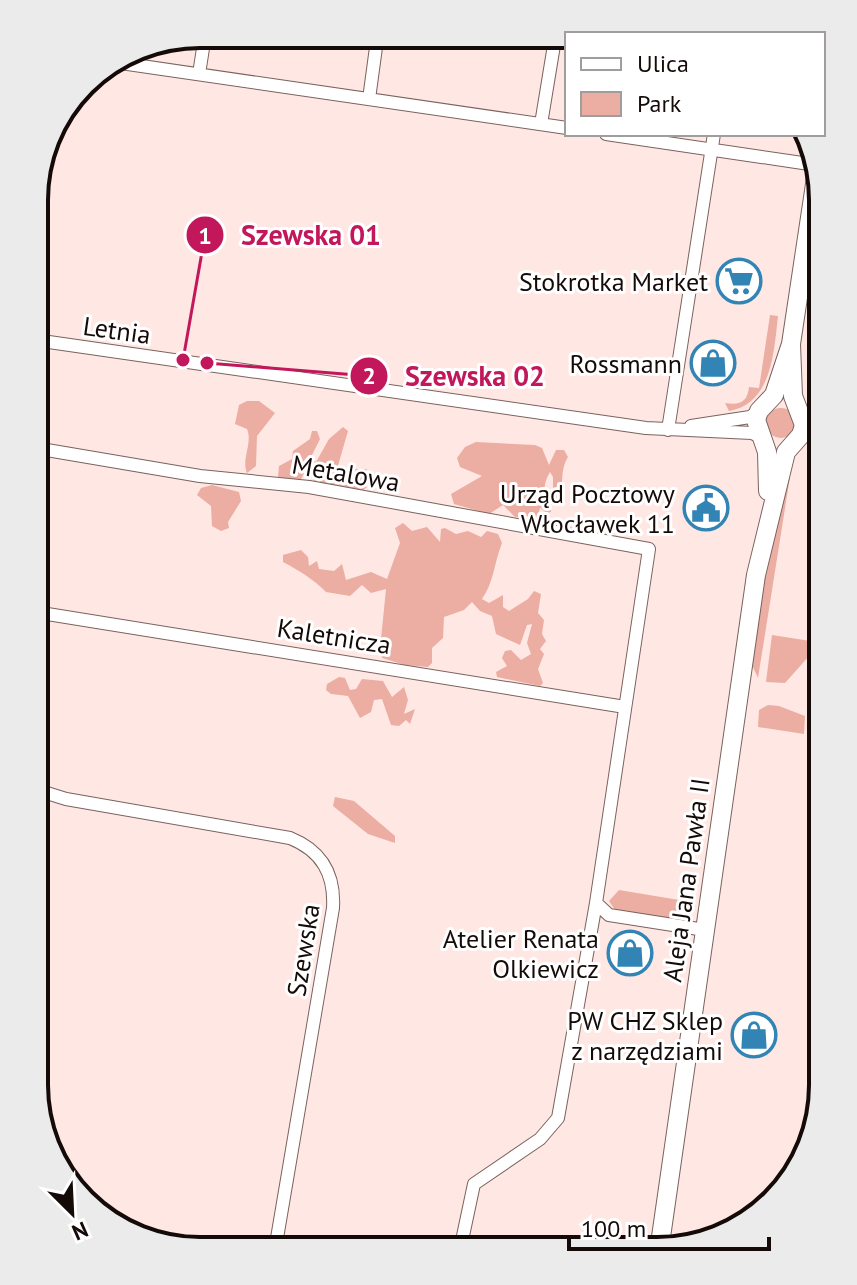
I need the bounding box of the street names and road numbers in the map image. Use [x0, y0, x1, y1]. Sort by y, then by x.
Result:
street label: Letnia [81, 309, 153, 351]
street label: Metalowa [290, 447, 402, 499]
street label: Kaletnicza [275, 611, 393, 661]
street label: Aleja Jana Pawła II [655, 776, 717, 984]
street label: Szewska [279, 901, 327, 999]

